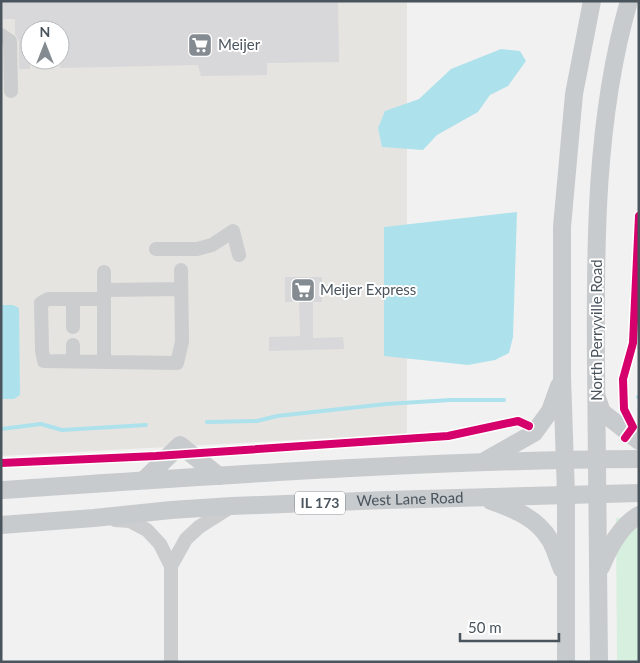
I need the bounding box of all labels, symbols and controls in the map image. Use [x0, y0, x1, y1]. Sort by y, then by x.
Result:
north arrow [20, 20, 70, 70]
text: N [40, 23, 50, 40]
supermarket icon: Meijer [187, 32, 213, 58]
place label: Meijer [218, 35, 261, 53]
street label: North Perryville Road [587, 259, 605, 401]
supermarket icon: Meijer Express [290, 277, 316, 303]
place label: Meijer Express [320, 280, 416, 298]
street label: West Lane Road [356, 488, 464, 509]
road number: IL 173 [295, 492, 345, 514]
scale bar [460, 610, 559, 642]
text: 50 m [468, 618, 502, 636]

